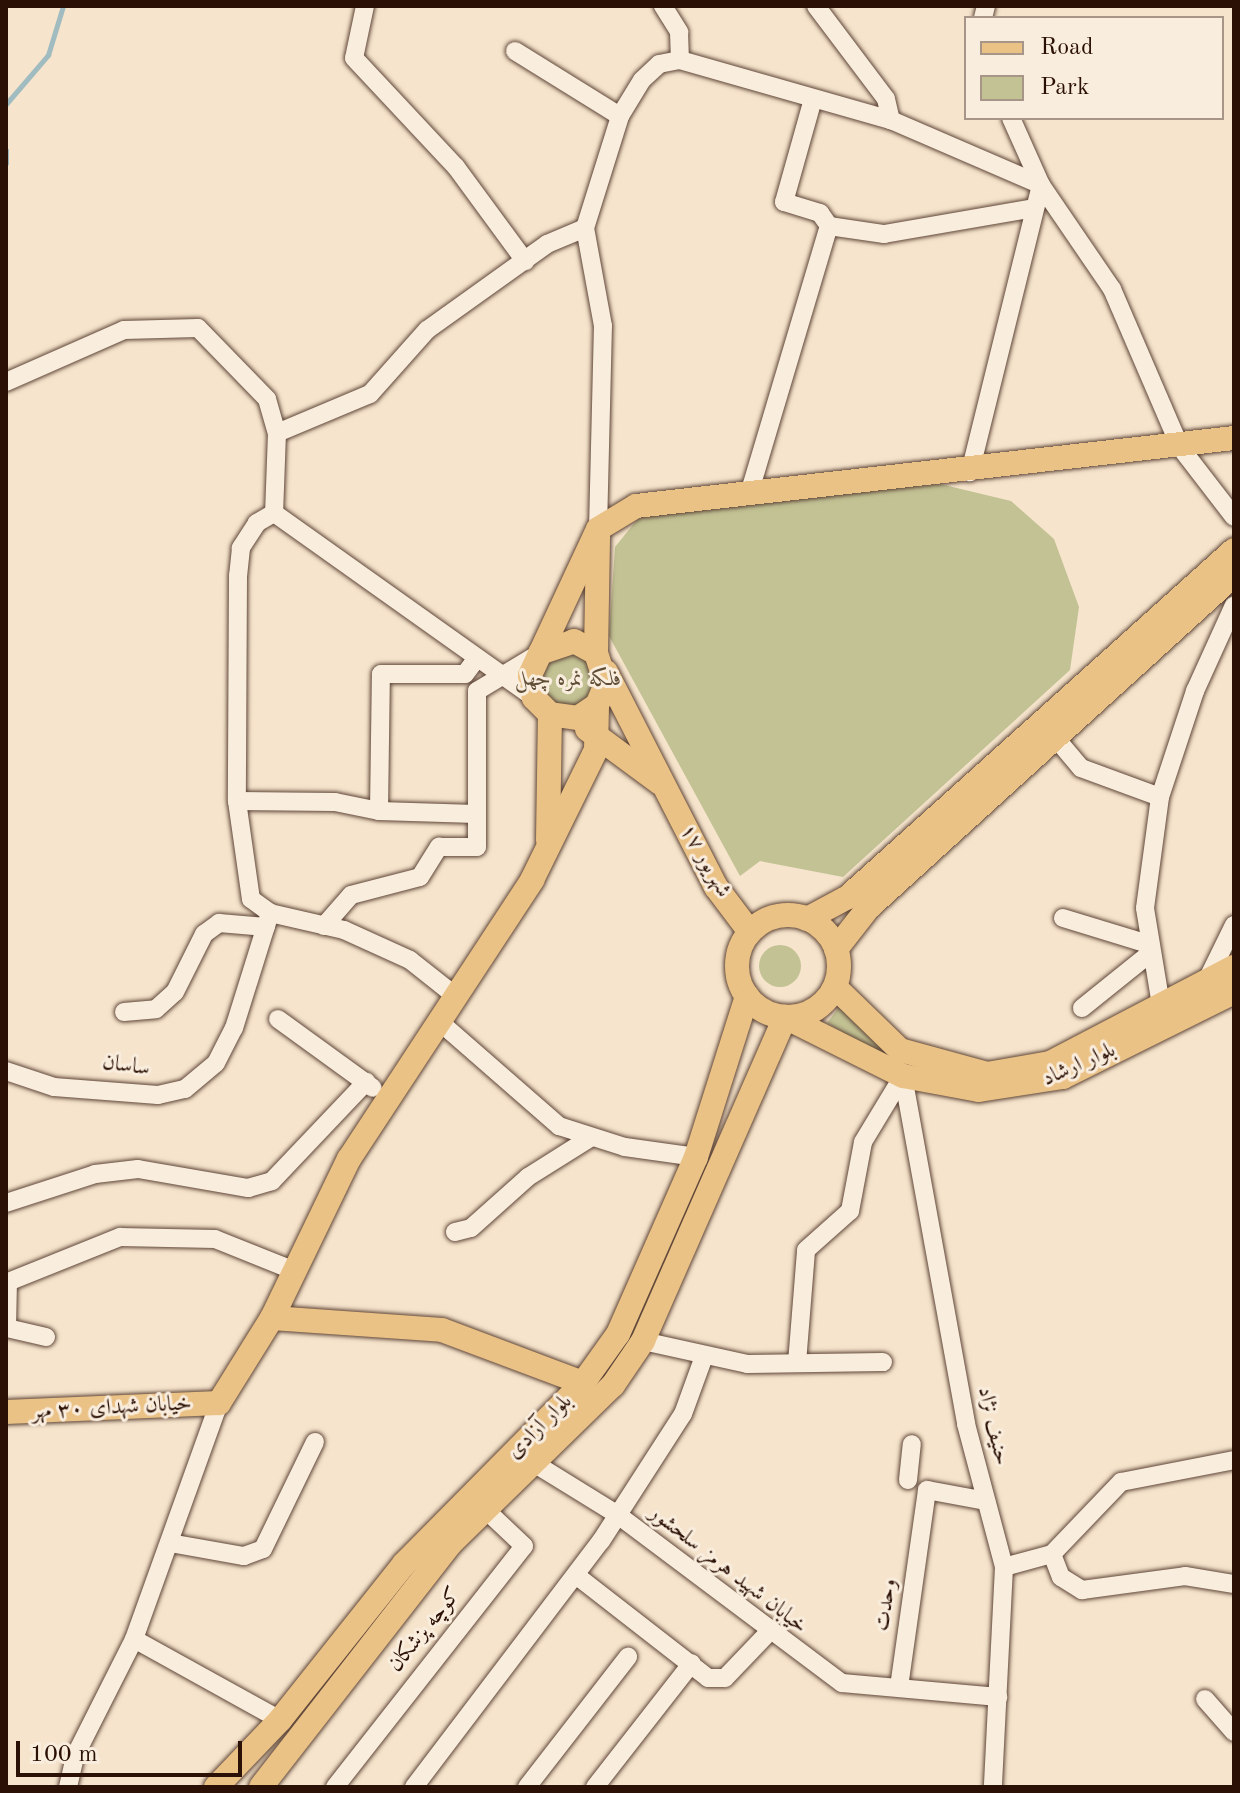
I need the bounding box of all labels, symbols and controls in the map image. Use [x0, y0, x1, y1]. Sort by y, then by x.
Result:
legend [964, 16, 1224, 120]
text: Road [1040, 36, 1093, 60]
text: Park [1040, 76, 1089, 100]
park label: فلکه نمره چهل [514, 667, 622, 693]
street label: ۱۷ شهریور [673, 820, 737, 902]
street label: بلوار ارشاد [1038, 1037, 1120, 1093]
street label: ساسان [101, 1050, 151, 1082]
street label: حنیف نژاد [971, 1384, 1015, 1468]
street label: بلوار آزادی [502, 1389, 578, 1465]
street label: خیابان شهدای ۳۰ مهر [32, 1391, 192, 1425]
street label: خیابان شهید هرمز سلحشور [644, 1500, 812, 1640]
street label: وحدت [869, 1577, 903, 1633]
street label: کوچه پزشکان [383, 1582, 467, 1678]
scale bar [20, 1725, 246, 1775]
text: 100 m [30, 1743, 98, 1767]

